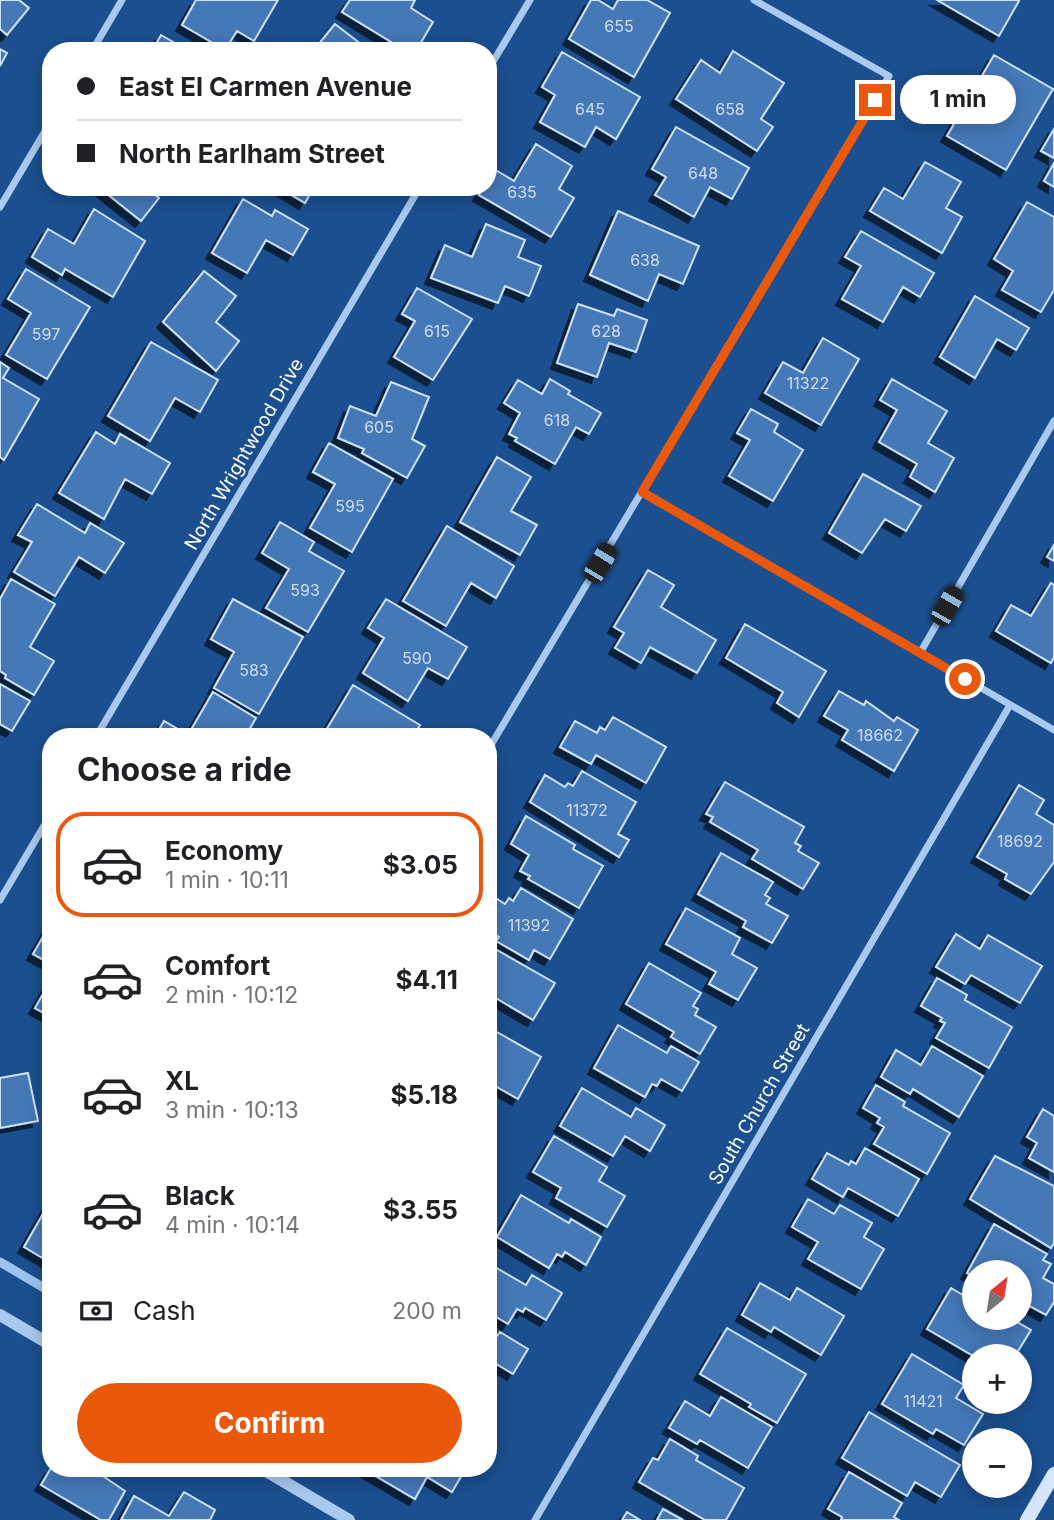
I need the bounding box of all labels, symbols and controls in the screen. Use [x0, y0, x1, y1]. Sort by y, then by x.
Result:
house number: 655 [604, 16, 634, 36]
text: East El Carmen Avenue [119, 71, 412, 102]
callout: 1 min [900, 76, 1015, 124]
route end [859, 84, 891, 116]
text: 1 min [930, 85, 986, 113]
house number: 645 [575, 99, 605, 119]
house number: 658 [715, 99, 745, 119]
text: North Earlham Street [119, 138, 385, 169]
house number: 648 [688, 163, 718, 183]
house number: 635 [507, 182, 537, 202]
house number: 638 [630, 250, 660, 270]
house number: 615 [424, 321, 450, 341]
house number: 628 [591, 321, 621, 341]
house number: 597 [32, 324, 60, 344]
street label: North Wrightwood Drive [180, 354, 308, 554]
house number: 11322 [787, 373, 829, 393]
house number: 618 [544, 410, 570, 430]
house number: 605 [364, 417, 394, 437]
house number: 595 [335, 496, 365, 516]
car [581, 540, 620, 586]
house number: 593 [290, 580, 320, 600]
car [928, 583, 967, 629]
house number: 590 [402, 648, 432, 668]
house number: 583 [239, 660, 269, 680]
route start [949, 663, 981, 695]
house number: 18662 [857, 725, 903, 745]
text: Choose a ride [77, 750, 292, 789]
house number: 11372 [566, 800, 608, 820]
house number: 18692 [997, 831, 1043, 851]
icon: car [81, 833, 144, 896]
text: Economy [165, 835, 283, 866]
text: $3.05 [383, 849, 458, 880]
text: 1 min · 10:11 [165, 866, 289, 894]
house number: 11392 [508, 915, 550, 935]
icon: car [81, 948, 144, 1011]
text: Comfort [165, 950, 270, 981]
text: $4.11 [396, 964, 458, 995]
text: 2 min · 10:12 [165, 981, 298, 1009]
street label: South Church Street [704, 1020, 814, 1188]
icon: car [81, 1063, 144, 1126]
text: XL [165, 1065, 199, 1096]
text: $5.18 [390, 1079, 458, 1110]
text: 3 min · 10:13 [165, 1096, 299, 1124]
icon: car [81, 1178, 144, 1241]
text: Black [165, 1180, 235, 1211]
text: $3.55 [383, 1194, 458, 1225]
text: 4 min · 10:14 [165, 1211, 300, 1239]
north arrow [962, 1260, 1032, 1330]
map controls [962, 1260, 1032, 1498]
icon: cash [77, 1292, 115, 1330]
text: Cash [133, 1295, 196, 1326]
text: 200 m [392, 1297, 462, 1325]
button: + [962, 1344, 1032, 1414]
button: Confirm [77, 1383, 462, 1463]
house number: 11421 [903, 1391, 943, 1411]
button: − [962, 1428, 1032, 1498]

